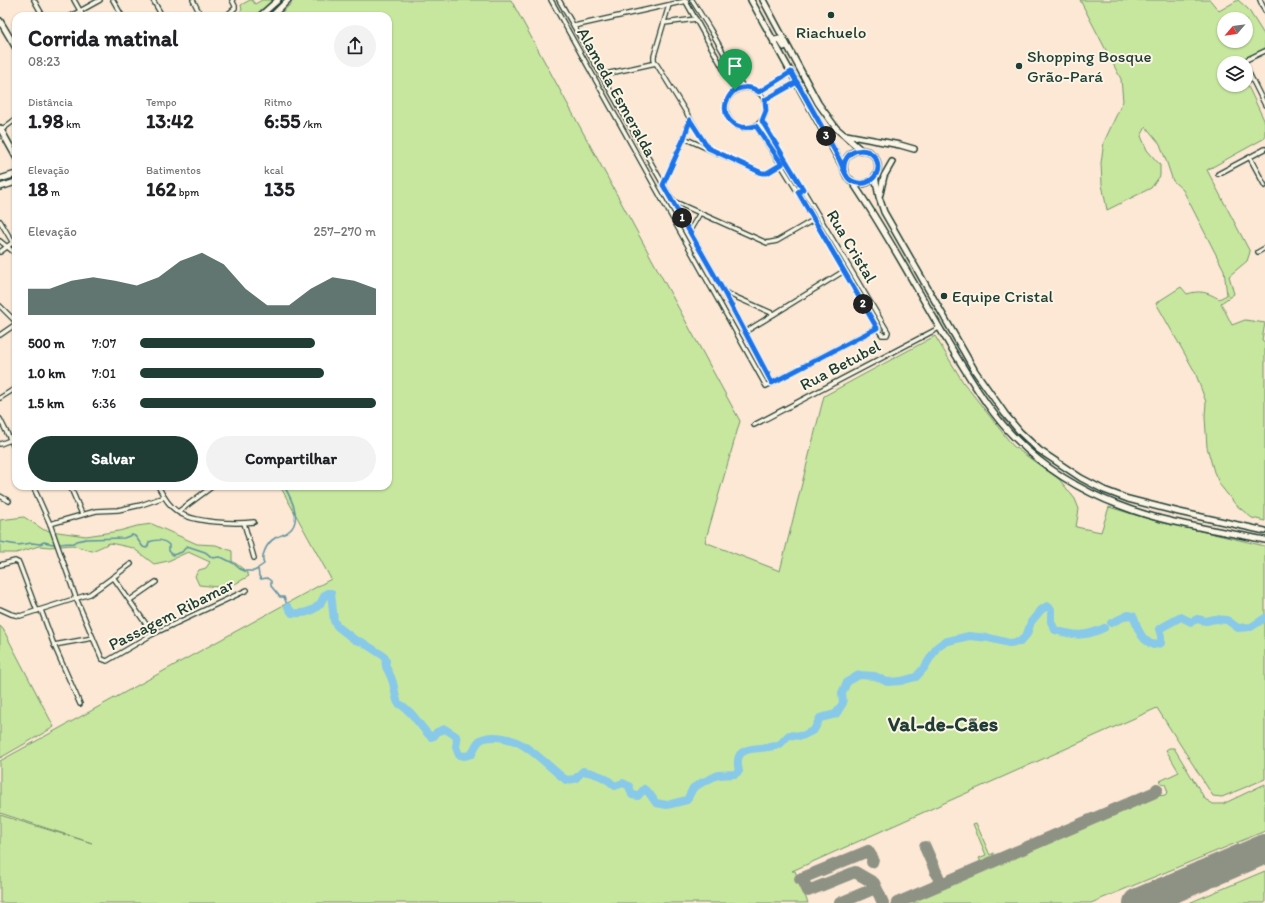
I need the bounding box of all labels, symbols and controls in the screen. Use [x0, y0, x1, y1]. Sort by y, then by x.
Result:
marker: Riachuelo [826, 10, 836, 20]
north arrow [1217, 12, 1253, 48]
map controls [1217, 12, 1253, 92]
place label: Riachuelo [796, 22, 866, 42]
street label: Alameda Esmeralda [573, 24, 661, 160]
text: Corrida matinal [28, 25, 178, 52]
button: share [334, 25, 376, 67]
place label: Shopping Bosque Grão-Pará [1027, 46, 1152, 86]
pin [718, 49, 752, 90]
text: 08:23 [28, 54, 60, 69]
icon: arrive [724, 55, 746, 77]
button: layers [1217, 56, 1253, 92]
marker: Shopping Bosque Grão-Pará [1014, 61, 1024, 71]
text: Distância [28, 96, 73, 109]
text: Tempo [146, 96, 177, 109]
text: Ritmo [264, 96, 292, 109]
text: 1.98 [28, 109, 64, 133]
text: 13:42 [146, 109, 194, 133]
text: 6:55 [264, 109, 300, 133]
text: km [64, 118, 81, 131]
text: /km [300, 118, 322, 131]
pin: 3 [816, 126, 836, 146]
text: 3 [823, 129, 829, 142]
text: Elevação [28, 164, 69, 177]
text: Batimentos [146, 164, 201, 177]
text: kcal [264, 164, 284, 177]
text: 18 [28, 177, 48, 201]
text: 162 [146, 177, 176, 201]
text: 135 [264, 177, 295, 201]
text: m [48, 186, 60, 199]
text: bpm [176, 186, 199, 199]
street label: Rua Cristal [822, 206, 882, 286]
pin: 1 [672, 208, 692, 228]
text: 1 [679, 211, 685, 224]
text: Elevação [28, 224, 77, 239]
text: 257–270 m [313, 224, 376, 239]
place label: Equipe Cristal [952, 286, 1054, 306]
marker: Equipe Cristal [939, 291, 949, 301]
pin: 2 [853, 294, 873, 314]
text: 2 [860, 297, 866, 310]
street label: Rua Betubel [796, 335, 884, 395]
text: 500 m [28, 336, 65, 351]
text: 7:07 [92, 336, 116, 351]
text: 1.0 km [28, 366, 65, 381]
text: 7:01 [92, 366, 116, 381]
text: 1.5 km [28, 396, 64, 411]
text: 6:36 [92, 396, 116, 411]
button: Salvar [28, 436, 198, 482]
button: Compartilhar [206, 436, 376, 482]
street label: Passagem Ribamar [105, 574, 237, 654]
district label: Val-de-Cães [888, 711, 998, 736]

